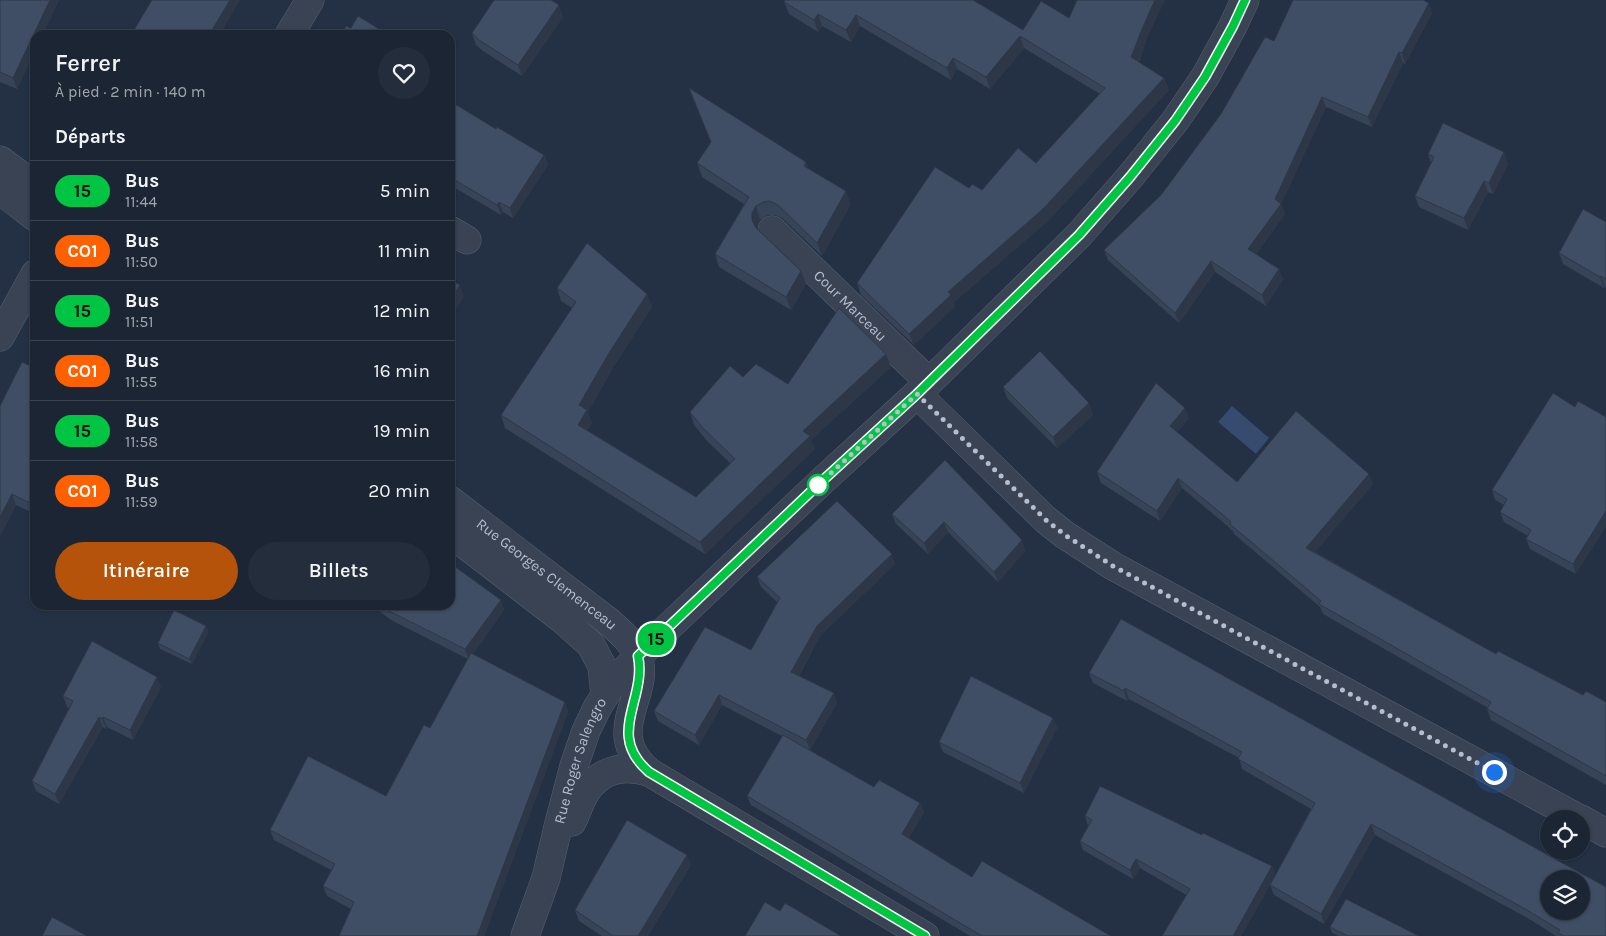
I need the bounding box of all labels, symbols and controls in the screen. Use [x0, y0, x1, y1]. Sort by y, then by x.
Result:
button: heart [378, 47, 430, 99]
text: Ferrer [55, 49, 120, 77]
text: À pied · 2 min · 140 m [55, 82, 206, 101]
text: Départs [55, 126, 126, 148]
text: Bus [125, 170, 159, 192]
text: 15 [74, 180, 91, 202]
text: 5 min [380, 180, 430, 202]
text: 11:44 [125, 192, 157, 211]
text: Bus [125, 230, 159, 252]
text: CO1 [67, 240, 98, 262]
text: 11 min [378, 240, 430, 262]
text: 11:50 [125, 252, 158, 271]
street label: Cour Marceau [810, 266, 891, 345]
text: Bus [125, 290, 159, 312]
text: 15 [74, 300, 91, 322]
text: 12 min [373, 300, 430, 322]
text: 11:51 [125, 312, 154, 331]
text: Bus [125, 350, 159, 372]
text: CO1 [67, 360, 98, 382]
text: 16 min [373, 360, 430, 382]
text: 11:55 [125, 372, 157, 391]
text: Bus [125, 410, 159, 432]
text: 15 [74, 420, 91, 442]
text: 19 min [373, 420, 430, 442]
text: 11:58 [125, 432, 158, 451]
text: Bus [125, 470, 159, 492]
unlabelled marker [807, 474, 829, 496]
text: CO1 [67, 480, 98, 502]
text: 20 min [368, 480, 430, 502]
text: 11:59 [125, 492, 158, 511]
street label: Rue Georges Clemenceau [473, 515, 621, 634]
button: Itinéraire [55, 542, 238, 600]
button: Billets [248, 542, 430, 600]
line badge: 15 [634, 623, 678, 655]
text: 15 [648, 628, 664, 650]
street label: Rue Roger Salengro [550, 694, 610, 826]
your location [1482, 760, 1507, 785]
map controls [1540, 810, 1590, 920]
button: locate [1540, 810, 1590, 860]
button: layers [1540, 870, 1590, 920]

